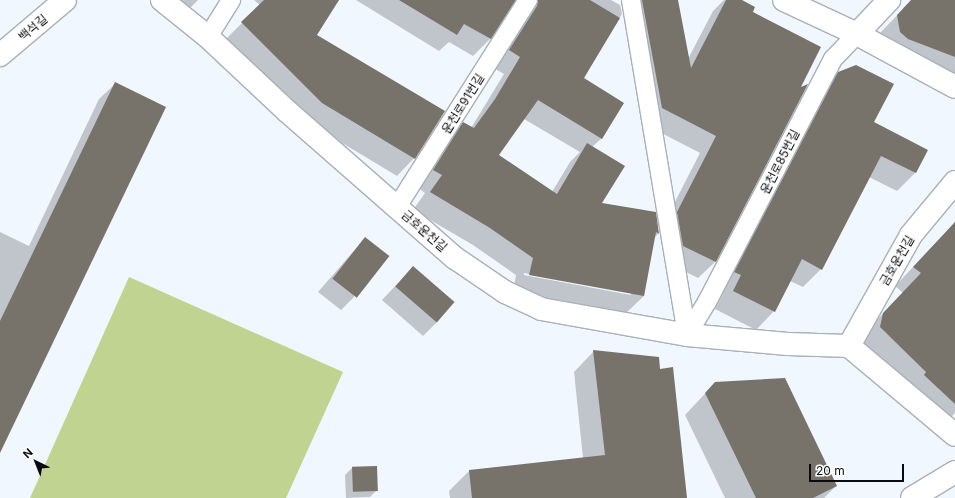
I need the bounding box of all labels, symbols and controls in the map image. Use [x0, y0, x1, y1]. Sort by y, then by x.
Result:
street label: 백석길 [16, 12, 50, 44]
street label: 운천로91번길 [439, 72, 487, 136]
street label: 운천로85번길 [758, 128, 802, 196]
street label: 금호운천길 [398, 207, 450, 255]
street label: 금호운천길 [877, 233, 917, 289]
north arrow [16, 442, 56, 482]
text: N [20, 445, 36, 461]
scale bar [811, 456, 906, 482]
text: 20 m [816, 463, 845, 478]

